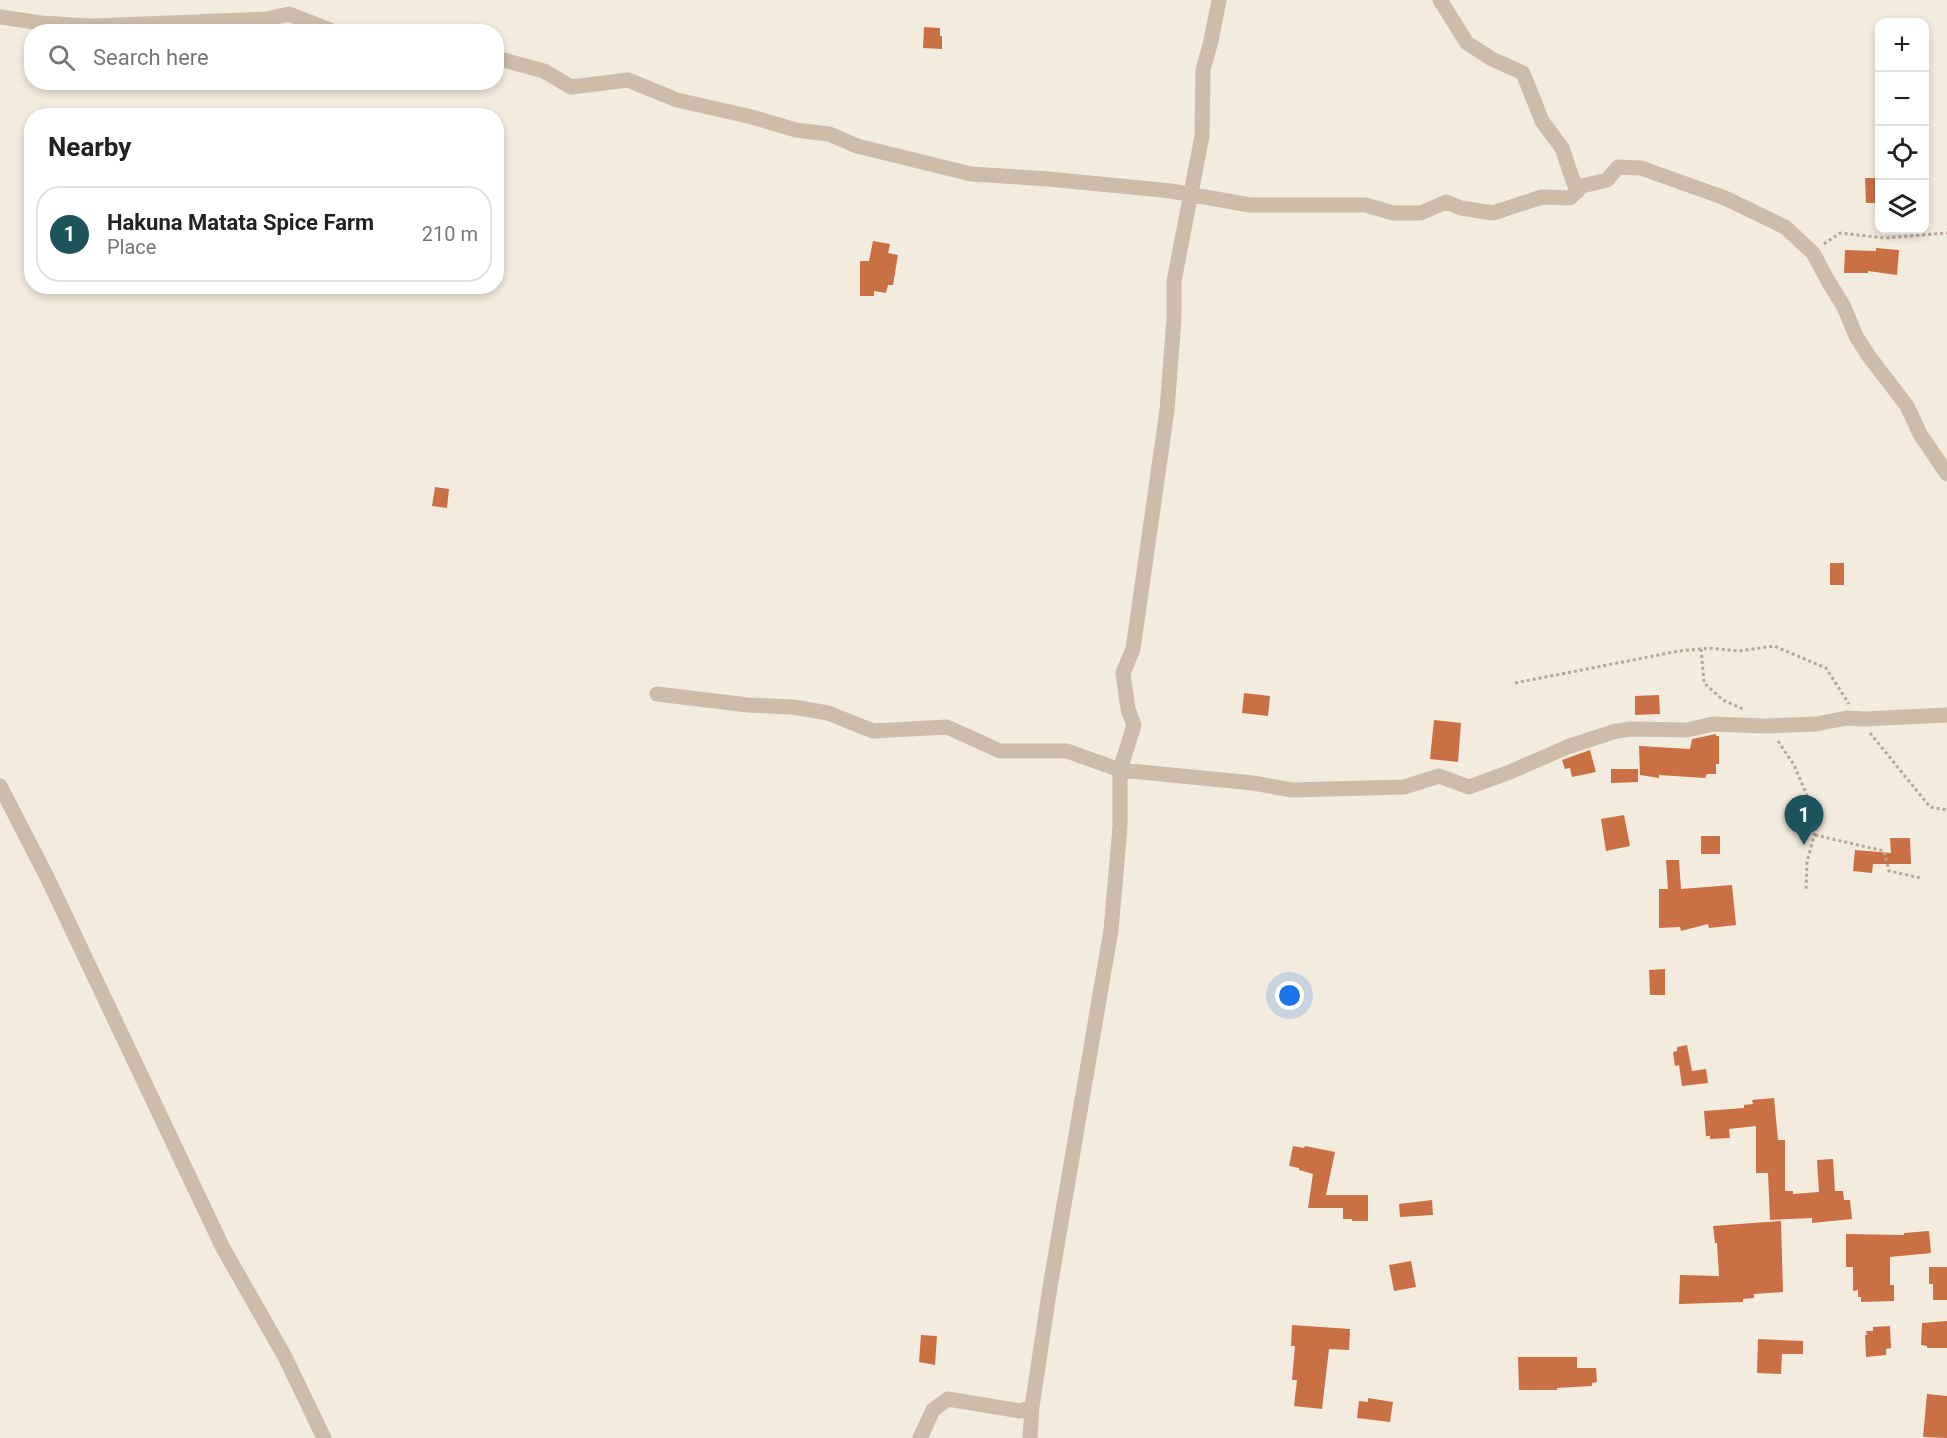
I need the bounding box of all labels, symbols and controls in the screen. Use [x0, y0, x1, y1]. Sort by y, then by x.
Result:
map controls [1875, 18, 1929, 234]
button: + [1875, 18, 1929, 72]
search box [24, 24, 504, 90]
icon: search [45, 41, 78, 74]
text: Search here [93, 45, 209, 70]
button: − [1875, 72, 1929, 126]
button: locate [1875, 126, 1929, 180]
text: Nearby [48, 132, 131, 162]
button: layers [1875, 180, 1929, 234]
text: Hakuna Matata Spice Farm [107, 210, 374, 235]
text: 1 [64, 222, 75, 246]
text: 210 m [422, 222, 478, 246]
text: Place [107, 235, 156, 259]
pin: 1 [1784, 796, 1824, 845]
your location [1275, 981, 1304, 1010]

